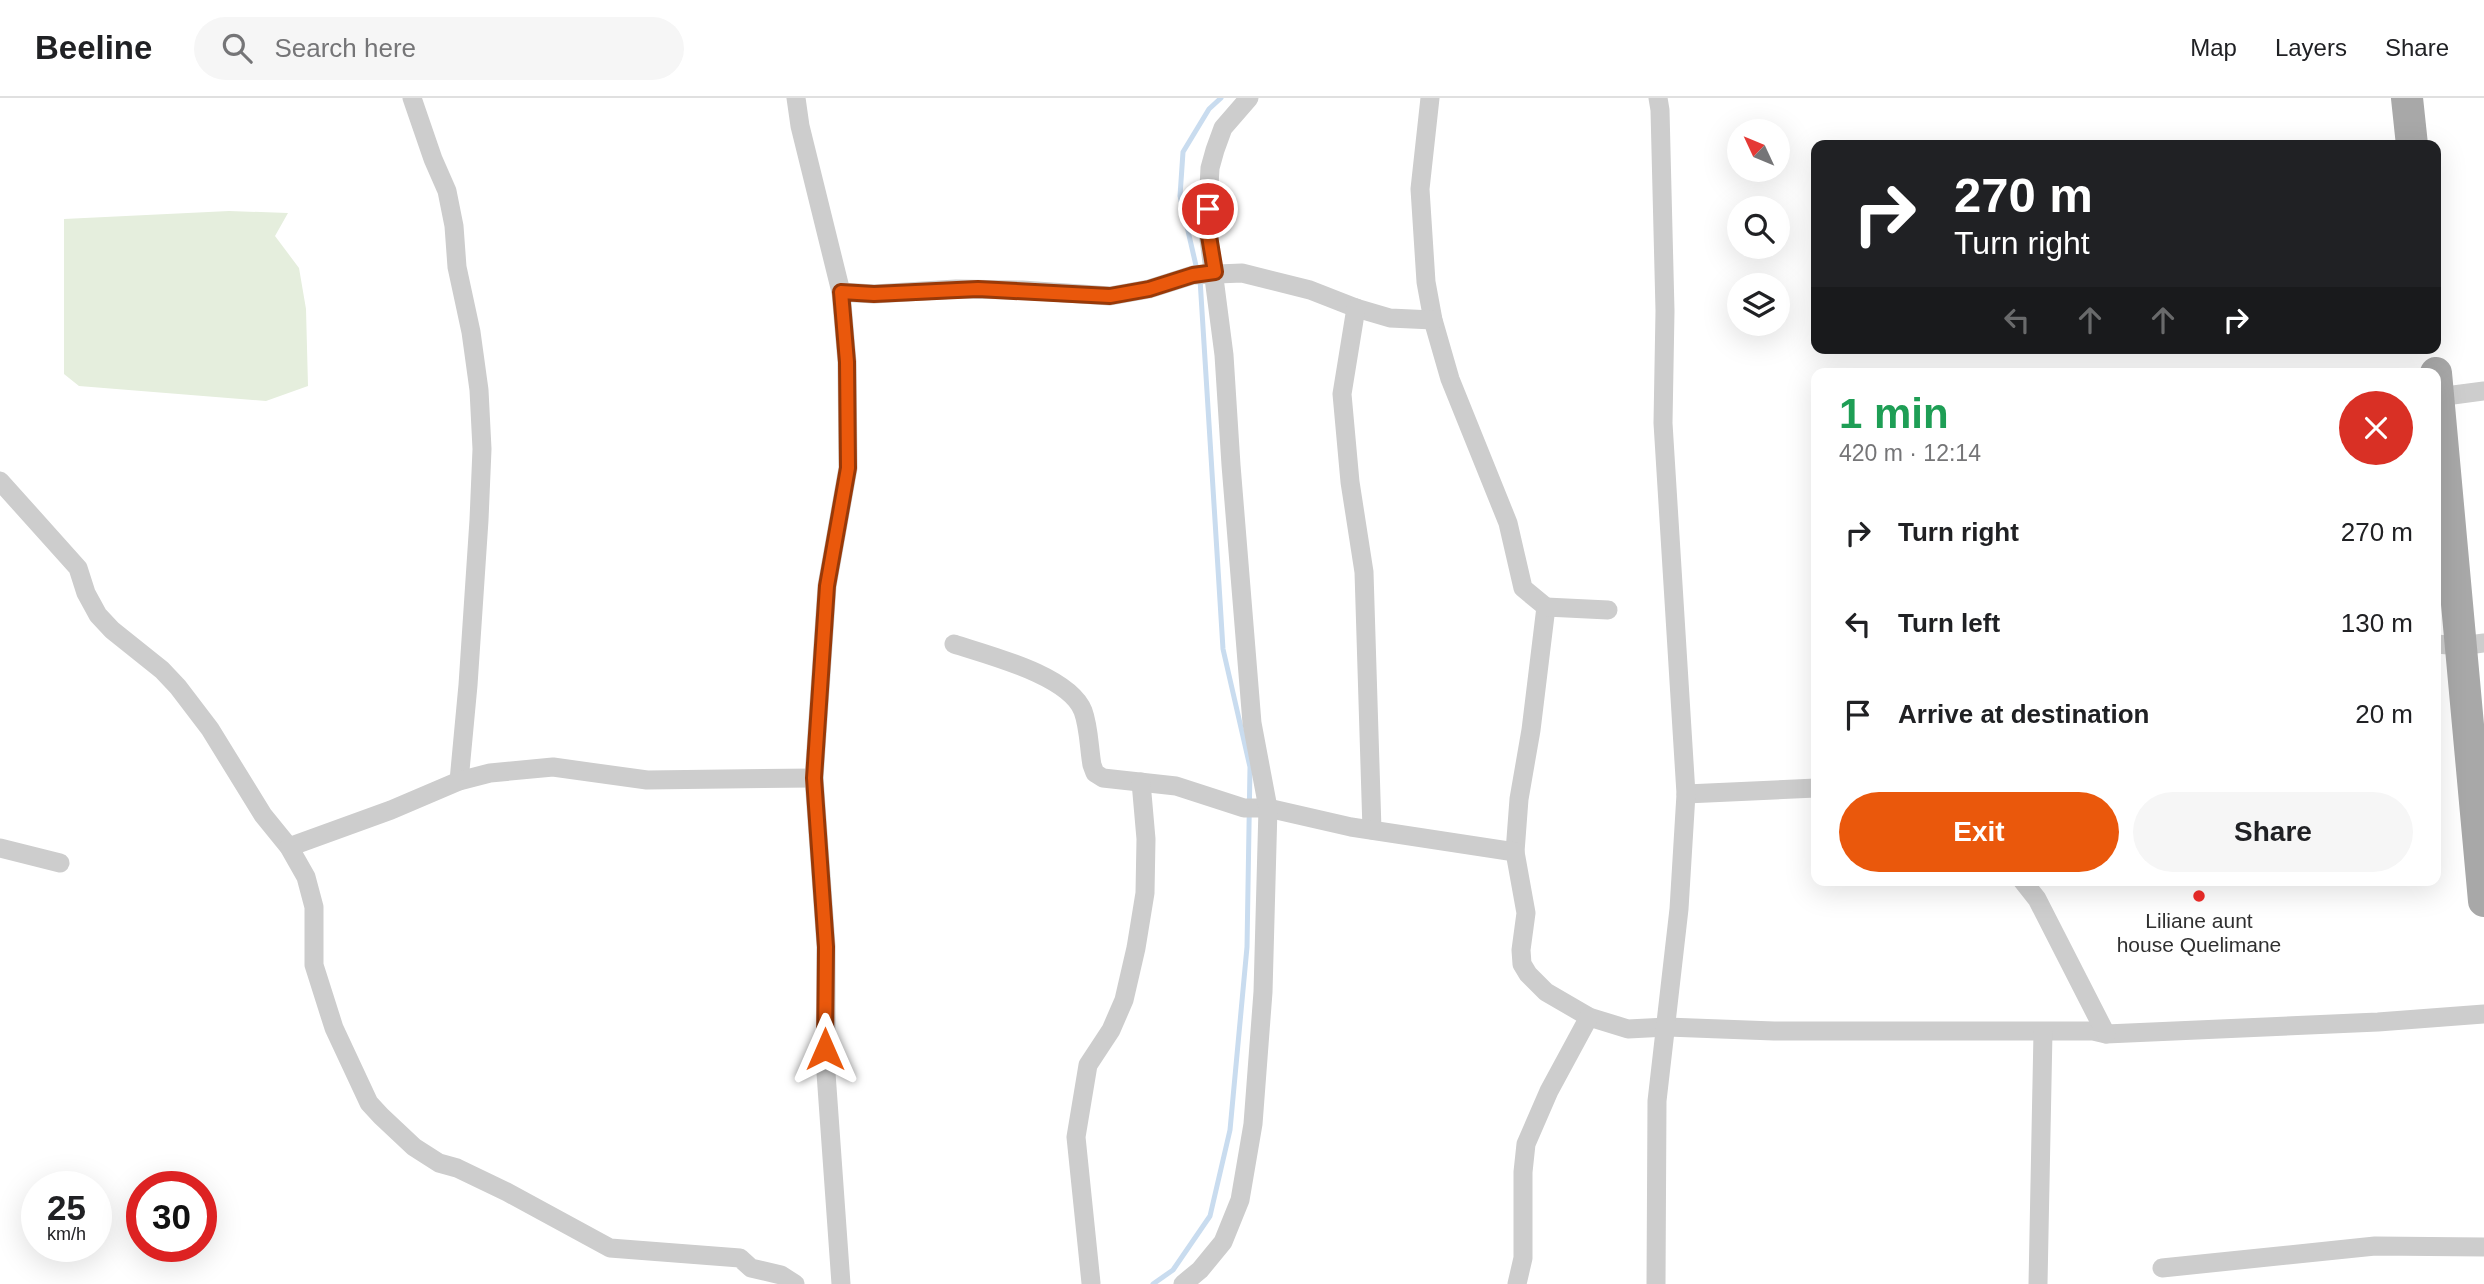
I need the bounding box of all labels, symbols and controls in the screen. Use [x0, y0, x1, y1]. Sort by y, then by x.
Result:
search box [194, 17, 684, 80]
text: Beeline [35, 29, 152, 66]
icon: search [218, 29, 256, 67]
text: Search here [274, 33, 416, 63]
text: Map [2190, 34, 2237, 61]
text: Layers [2275, 34, 2347, 61]
text: Share [2385, 34, 2449, 61]
north arrow [1727, 119, 1790, 182]
map controls [1727, 119, 1790, 336]
icon: right [1839, 168, 1930, 259]
text: 270 m [1954, 168, 2093, 222]
pin [1178, 179, 1238, 239]
icon: arrive [1189, 190, 1227, 228]
button: search [1727, 196, 1790, 259]
text: Turn right [1954, 225, 2090, 261]
button: layers [1727, 273, 1790, 336]
icon: left [1998, 301, 2036, 339]
icon: ahead [2071, 301, 2109, 339]
icon: ahead [2144, 301, 2182, 339]
icon: right [2217, 301, 2255, 339]
text: 1 min [1839, 390, 1949, 437]
button: close [2339, 391, 2413, 465]
text: 420 m · 12:14 [1839, 440, 1981, 466]
icon: right [1839, 514, 1877, 552]
text: Turn right [1898, 517, 2019, 547]
text: 270 m [2341, 517, 2413, 547]
icon: left [1839, 605, 1877, 643]
text: Turn left [1898, 608, 2000, 638]
text: 130 m [2341, 608, 2413, 638]
icon: arrive [1839, 696, 1877, 734]
text: Arrive at destination [1898, 699, 2149, 729]
text: 20 m [2355, 699, 2413, 729]
button: Exit [1839, 792, 2119, 872]
button: Share [2133, 792, 2413, 872]
marker: Liliane aunt house Quelimane [2191, 888, 2207, 904]
place label: Liliane aunt house Quelimane [2117, 909, 2281, 956]
position arrow [788, 1012, 862, 1086]
speed limit sign: 30 [126, 1171, 217, 1262]
text: 25 [47, 1188, 86, 1227]
text: km/h [47, 1224, 86, 1244]

